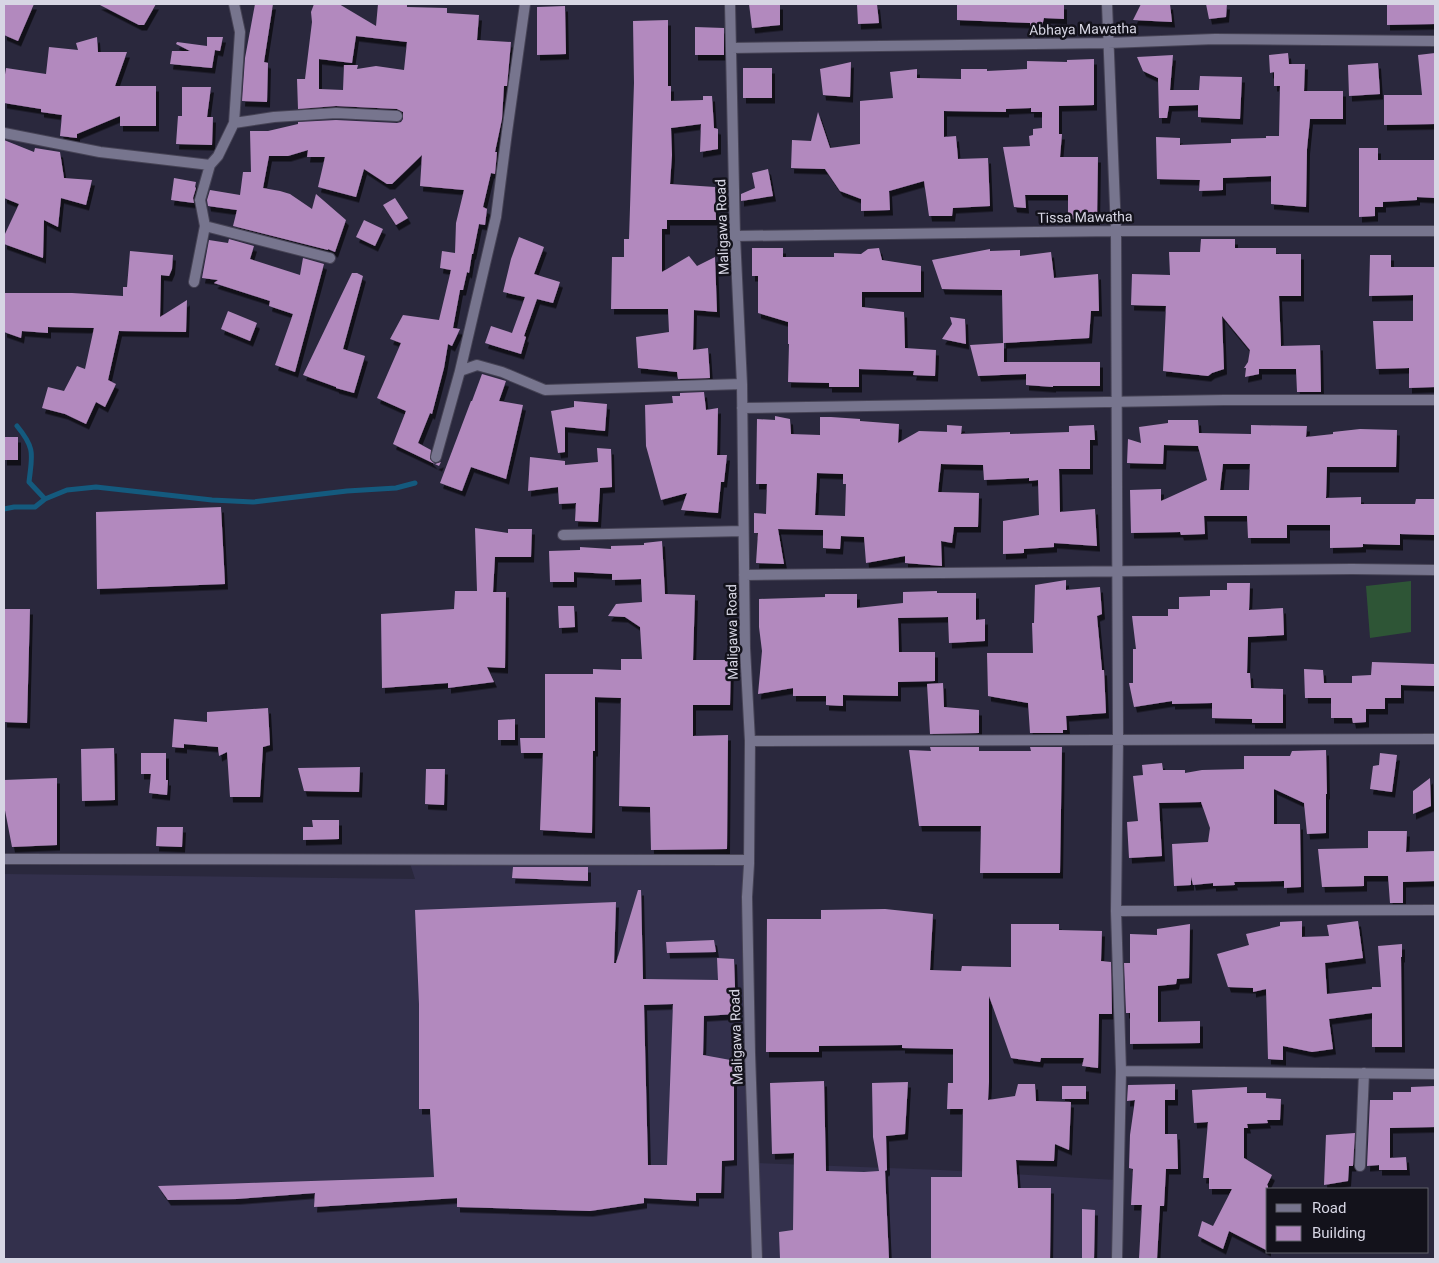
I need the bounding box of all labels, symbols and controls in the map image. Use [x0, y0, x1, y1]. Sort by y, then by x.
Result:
street label: Abhaya Mawatha [1029, 20, 1137, 38]
street label: Maligawa Road [712, 179, 732, 275]
street label: Tissa Mawatha [1037, 208, 1133, 226]
street label: Maligawa Road [723, 584, 741, 680]
street label: Maligawa Road [726, 989, 746, 1085]
legend [1266, 1188, 1429, 1253]
text: Road [1312, 1199, 1346, 1217]
text: Building [1312, 1224, 1366, 1242]

